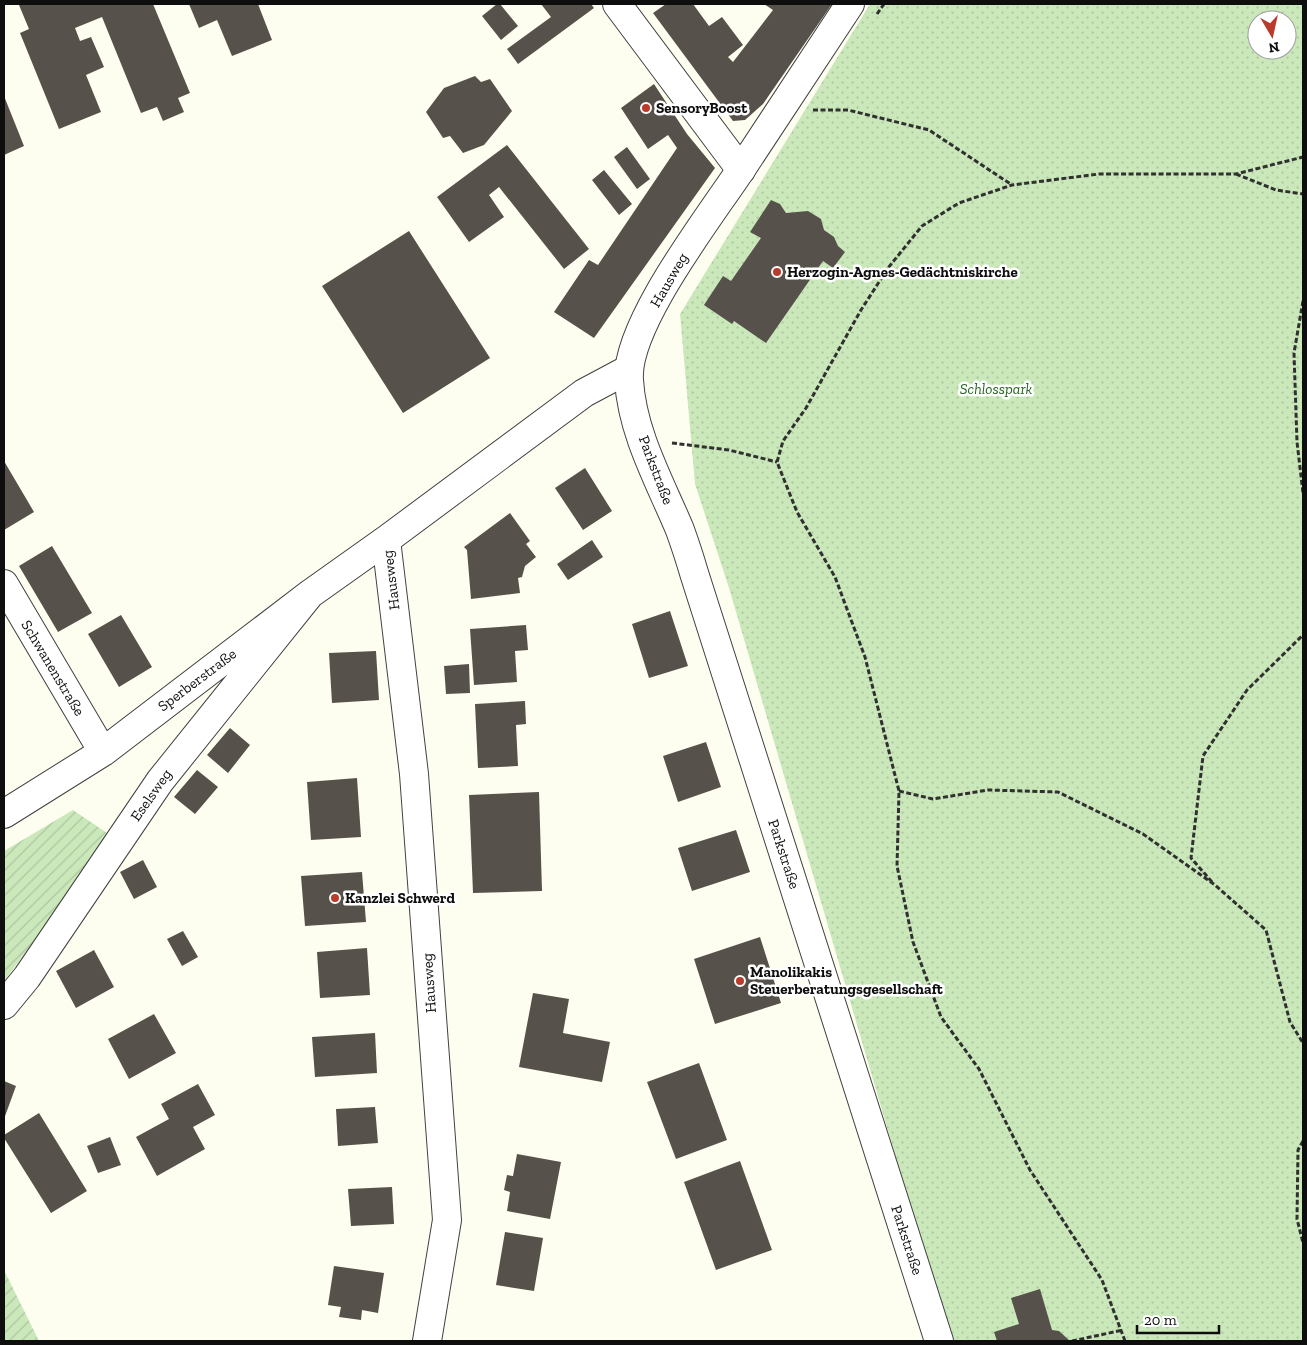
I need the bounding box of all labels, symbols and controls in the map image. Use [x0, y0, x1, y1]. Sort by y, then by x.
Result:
north arrow [1247, 10, 1297, 60]
text: N [1267, 38, 1281, 57]
place label: SensoryBoost [656, 99, 748, 117]
marker: SensoryBoost [640, 102, 652, 114]
street label: Hausweg [646, 250, 692, 310]
place label: Herzogin-Agnes-Gedächtniskirche [787, 263, 1018, 281]
marker: Herzogin-Agnes-Gedächtniskirche [771, 266, 783, 278]
park label: Schlosspark [960, 380, 1033, 398]
street label: Parkstraße [635, 433, 677, 507]
street label: Hausweg [378, 549, 404, 611]
street label: Schwanenstraße [17, 617, 89, 719]
street label: Sperberstraße [154, 645, 240, 715]
street label: Eselsweg [127, 765, 175, 825]
street label: Parkstraße [764, 817, 804, 891]
place label: Kanzlei Schwerd [345, 889, 455, 907]
marker: Kanzlei Schwerd [329, 892, 341, 904]
street label: Hausweg [418, 952, 440, 1014]
place label: Manolikakis Steuerberatungsgesellschaft [750, 963, 944, 998]
marker: Manolikakis Steuerberatungsgesellschaft [734, 975, 746, 987]
street label: Parkstraße [887, 1203, 927, 1277]
scale bar [1137, 1302, 1220, 1334]
text: 20 m [1144, 1311, 1177, 1329]

